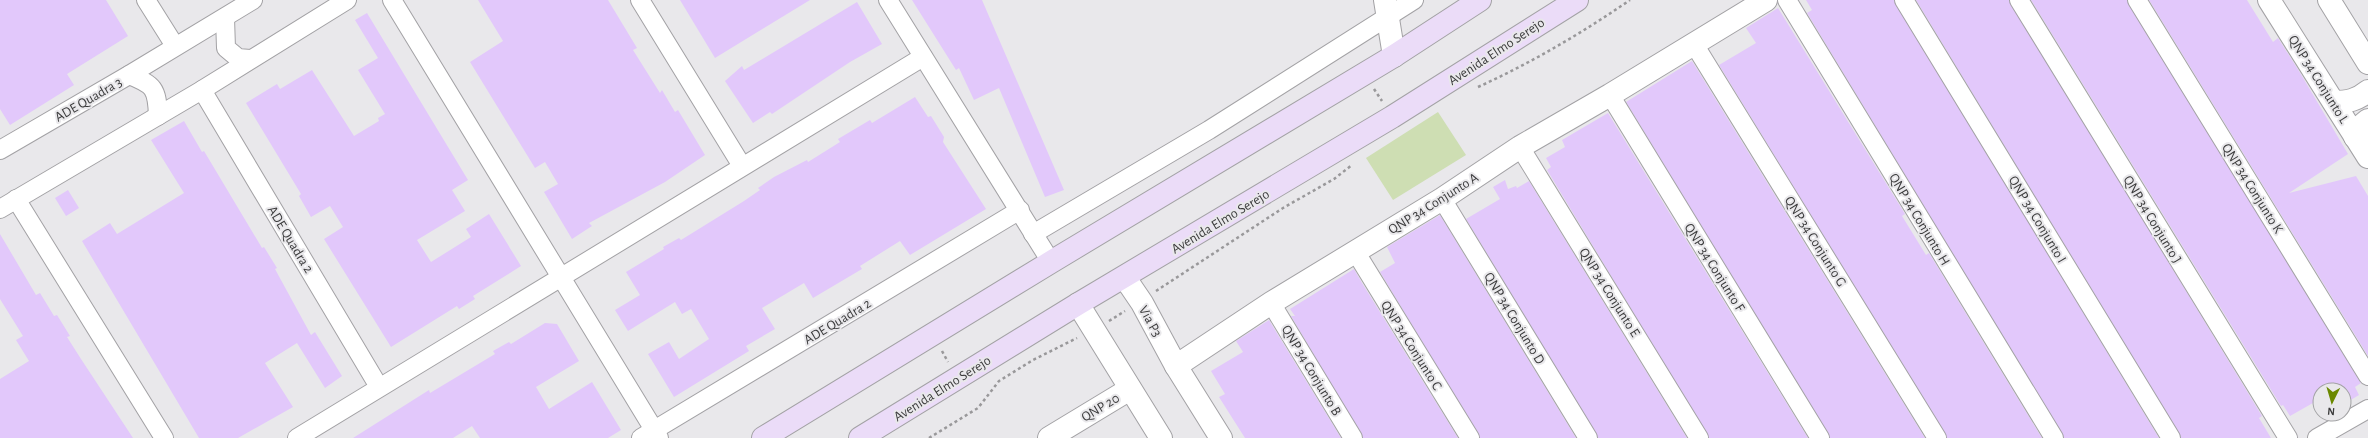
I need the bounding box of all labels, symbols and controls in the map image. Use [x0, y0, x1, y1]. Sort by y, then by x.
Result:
street label: Avenida Elmo Serejo [1446, 16, 1547, 88]
street label: QNP 34 Conjunto L [2285, 33, 2351, 126]
street label: ADE Quadra 3 [53, 75, 125, 125]
street label: QNP 34 Conjunto K [2219, 141, 2286, 236]
street label: QNP 34 Conjunto A [1386, 171, 1481, 237]
street label: QNP 34 Conjunto H [1886, 171, 1952, 268]
street label: QNP 34 Conjunto I [2006, 173, 2069, 266]
street label: QNP 34 Conjunto J [2120, 173, 2184, 266]
street label: Avenida Elmo Serejo [1169, 187, 1272, 257]
street label: QNP 34 Conjunto G [1782, 194, 1849, 289]
street label: ADE Quadra 2 [265, 204, 316, 275]
street label: QNP 34 Conjunto F [1681, 221, 1747, 315]
street label: QNP 34 Conjunto E [1576, 246, 1642, 340]
street label: QNP 34 Conjunto D [1481, 270, 1547, 367]
street label: ADE Quadra 2 [802, 296, 873, 347]
street label: QNP 34 Conjunto C [1378, 298, 1444, 393]
street label: Via P3 [1136, 304, 1164, 340]
street label: QNP 34 Conjunto B [1279, 323, 1344, 418]
street label: Avenida Elmo Serejo [892, 353, 994, 424]
north arrow [2312, 382, 2352, 422]
street label: QNP 20 [1079, 391, 1122, 425]
text: N [2327, 406, 2335, 417]

